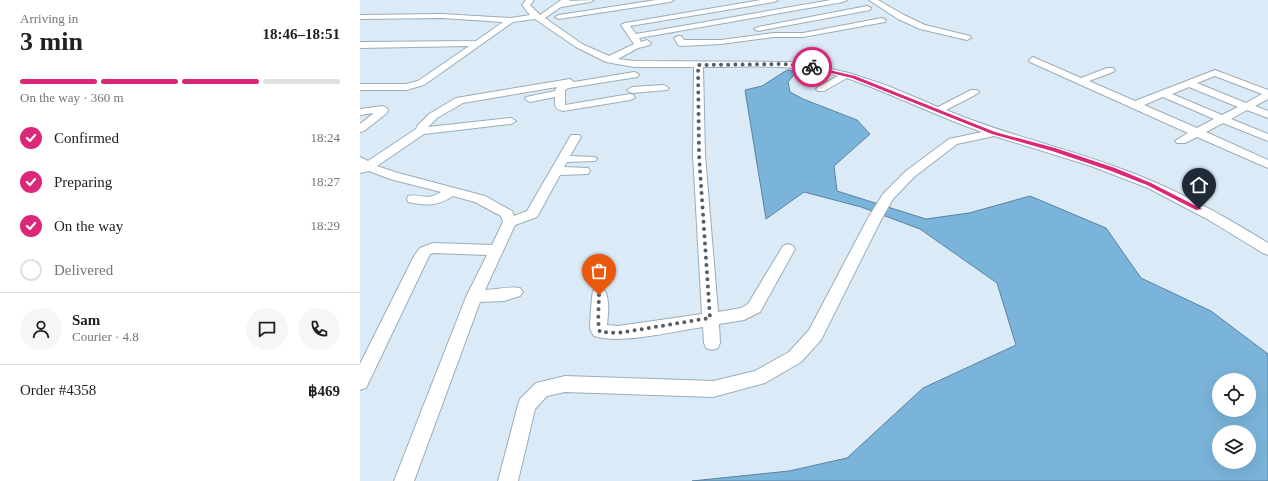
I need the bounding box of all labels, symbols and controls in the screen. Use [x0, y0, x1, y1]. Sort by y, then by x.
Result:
text: Arriving in [20, 11, 78, 26]
text: 18:46–18:51 [263, 26, 340, 42]
text: 3 min [20, 27, 83, 56]
courier [792, 47, 832, 87]
icon: bike [801, 56, 823, 78]
text: On the way · 360 m [20, 90, 124, 105]
icon: check [20, 127, 42, 149]
text: Confirmed [54, 130, 119, 146]
text: 18:24 [310, 130, 340, 145]
pin [1182, 168, 1216, 209]
icon: check [20, 171, 42, 193]
text: Preparing [54, 174, 112, 190]
text: 18:27 [310, 174, 340, 189]
icon: home [1188, 174, 1210, 196]
icon: check [20, 215, 42, 237]
text: On the way [54, 218, 123, 234]
text: 18:29 [310, 218, 340, 233]
pin [582, 254, 616, 295]
icon: bag [588, 260, 610, 282]
text: Delivered [54, 262, 113, 278]
button: person [20, 308, 62, 350]
button: chat [246, 308, 288, 350]
button: phone [298, 308, 340, 350]
text: Sam [72, 312, 100, 328]
text: Courier · 4.8 [72, 329, 139, 344]
map controls [1212, 373, 1256, 469]
button: locate [1212, 373, 1256, 417]
text: Order #4358 [20, 382, 96, 398]
text: ฿469 [308, 383, 340, 399]
button: layers [1212, 425, 1256, 469]

